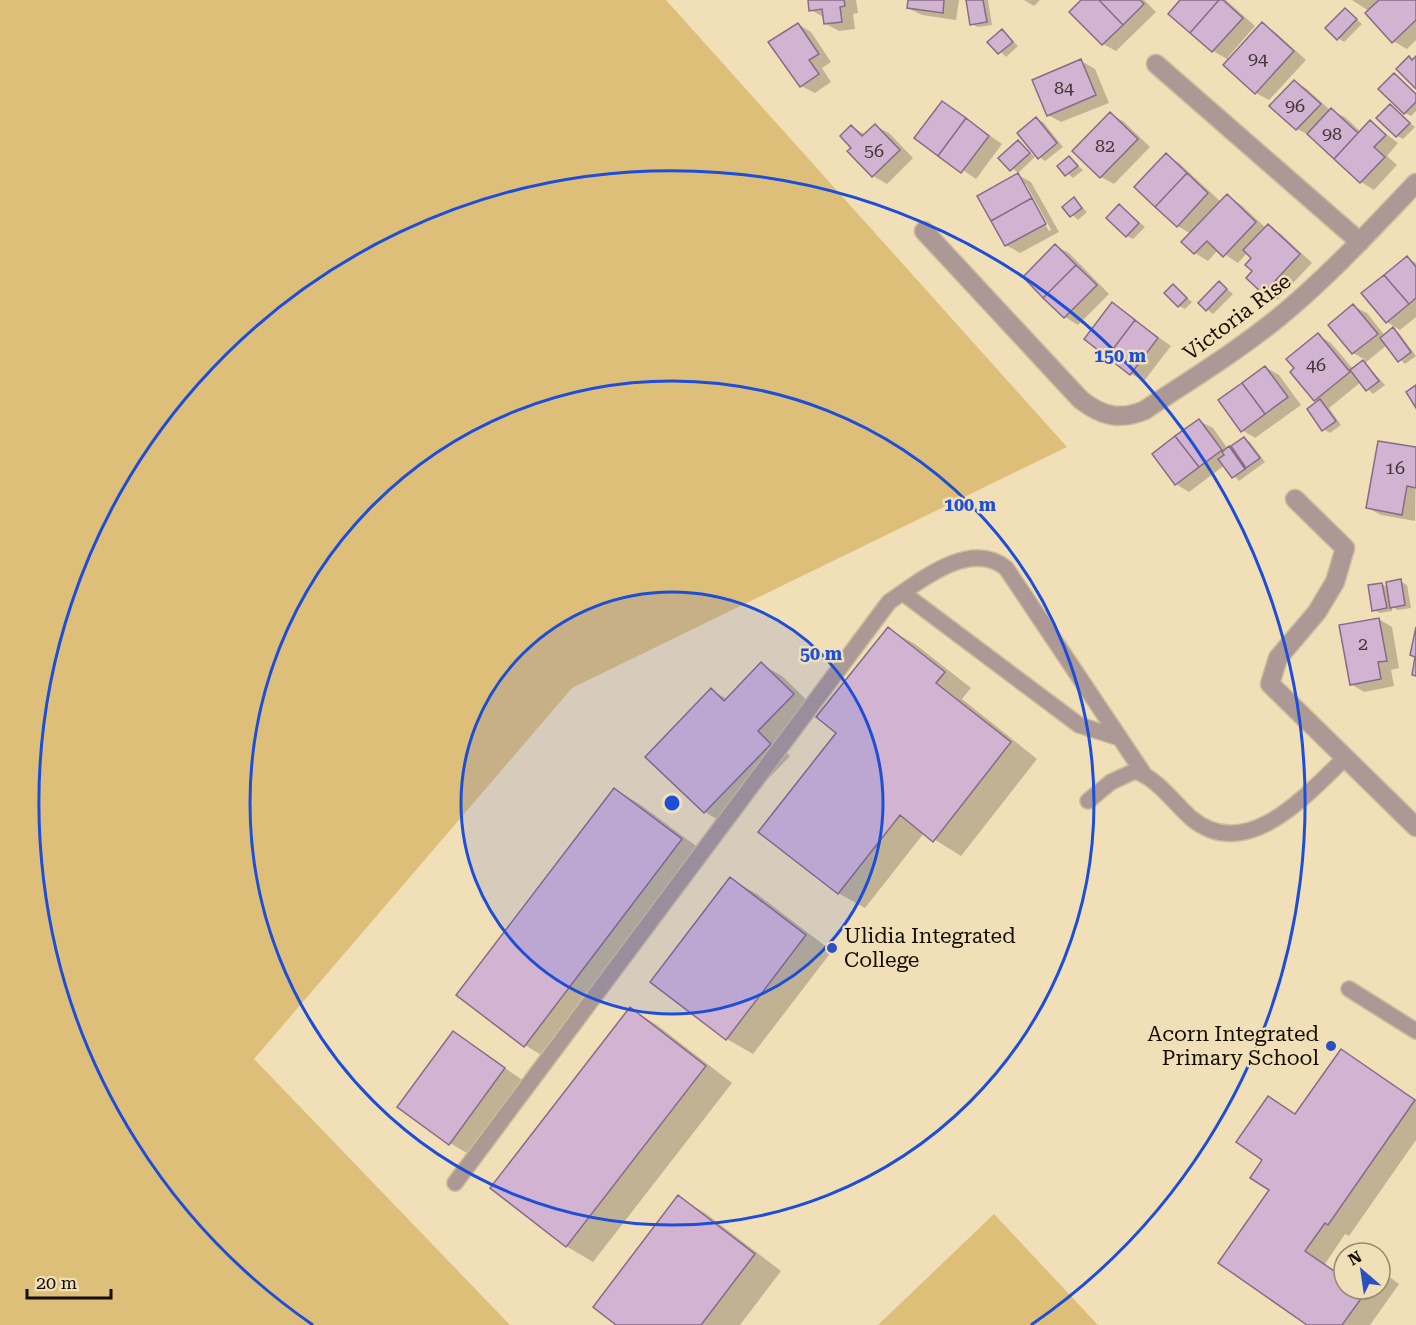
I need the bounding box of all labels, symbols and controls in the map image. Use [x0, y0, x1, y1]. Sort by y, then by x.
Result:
house number: 94 [1248, 48, 1268, 69]
house number: 84 [1054, 77, 1074, 98]
house number: 96 [1285, 95, 1305, 116]
house number: 98 [1322, 123, 1342, 144]
house number: 82 [1095, 135, 1115, 156]
house number: 56 [864, 140, 884, 161]
street label: Victoria Rise [1178, 269, 1296, 365]
text: 150 m [1094, 345, 1147, 366]
house number: 46 [1306, 354, 1326, 375]
house number: 16 [1385, 457, 1405, 478]
text: 100 m [944, 494, 997, 515]
house number: 2 [1358, 633, 1368, 654]
text: 50 m [800, 643, 843, 664]
centre of rings [662, 793, 682, 813]
place label: Ulidia Integrated College [844, 924, 1016, 972]
marker: Ulidia Integrated College [825, 941, 839, 955]
place label: Acorn Integrated Primary School [1147, 1022, 1320, 1070]
marker: Acorn Integrated Primary School [1324, 1039, 1338, 1053]
north arrow [1332, 1241, 1392, 1301]
text: N [1345, 1247, 1365, 1270]
scale bar [27, 1262, 111, 1300]
text: 20 m [36, 1272, 77, 1293]

